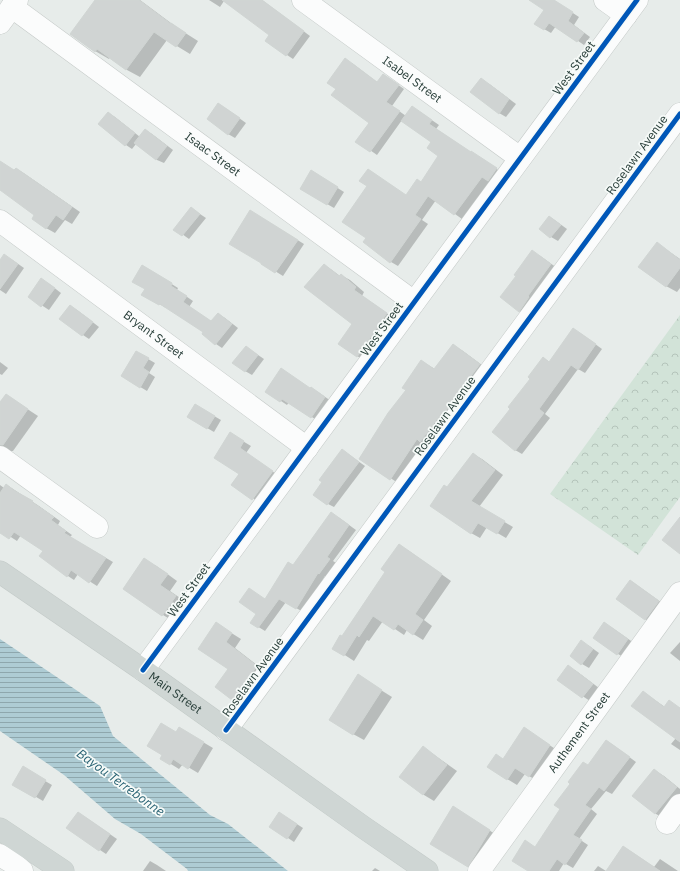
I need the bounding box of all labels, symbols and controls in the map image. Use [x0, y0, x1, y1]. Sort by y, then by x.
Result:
street label: West Street [549, 38, 598, 98]
street label: Isabel Street [380, 52, 445, 106]
street label: Roselawn Avenue [603, 111, 671, 198]
street label: Isaac Street [182, 129, 244, 179]
street label: West Street [357, 299, 406, 359]
street label: Bryant Street [121, 307, 187, 361]
street label: Roselawn Avenue [411, 372, 479, 459]
street label: West Street [164, 560, 213, 620]
street label: Roselawn Avenue [219, 633, 287, 720]
street label: Main Street [146, 669, 205, 717]
street label: Authement Street [545, 689, 613, 775]
water label: Bayou Terrebonne [74, 745, 168, 820]

